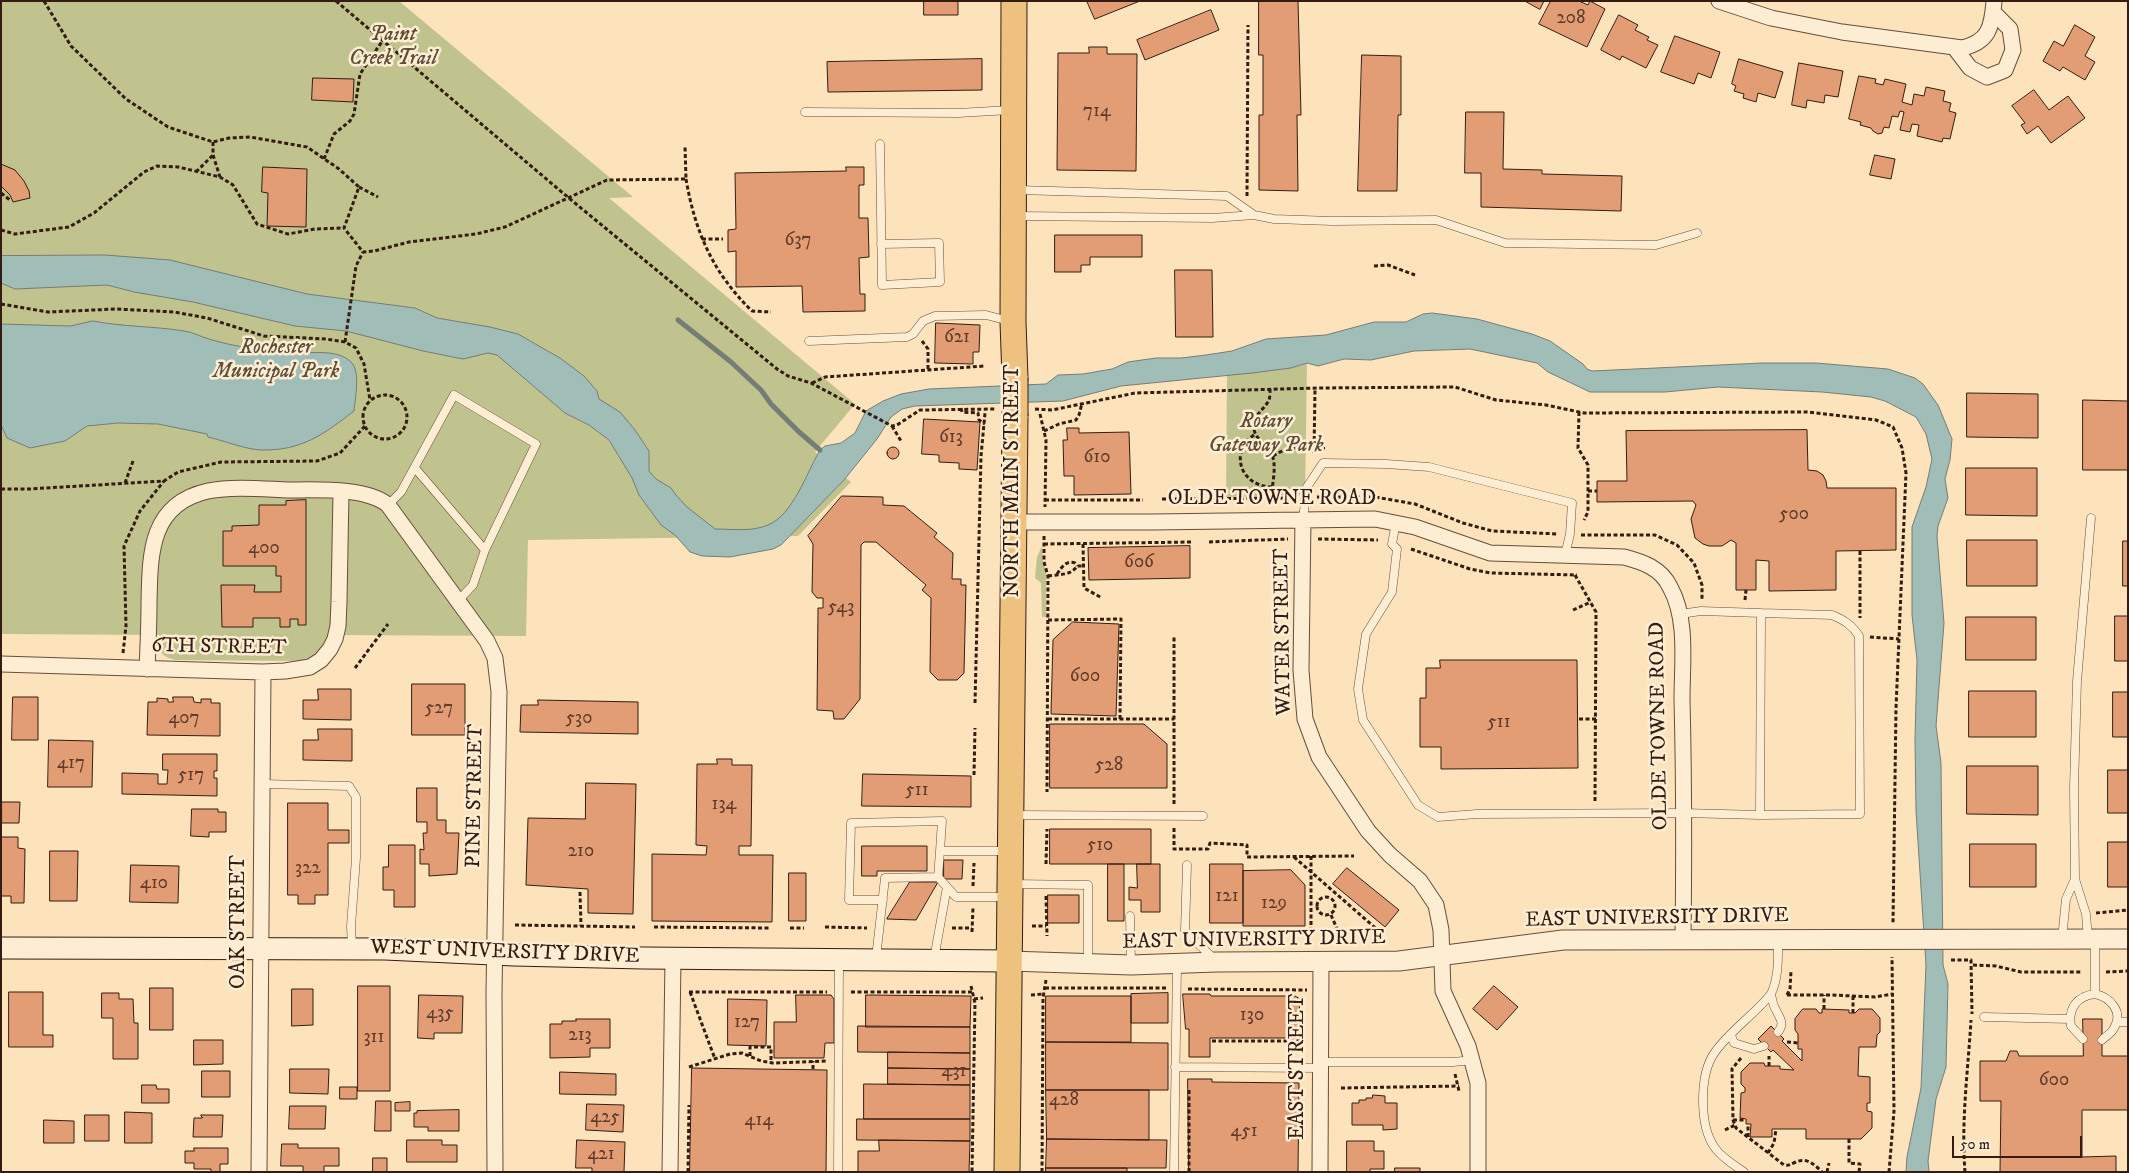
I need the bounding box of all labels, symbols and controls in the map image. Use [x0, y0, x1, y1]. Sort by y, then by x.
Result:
house number: 208 [1556, 8, 1586, 30]
park label: Paint Creek Trail [349, 23, 437, 73]
house number: 714 [1083, 101, 1111, 123]
house number: 637 [785, 230, 811, 252]
house number: 621 [944, 327, 970, 349]
park label: Rochester Municipal Park [213, 336, 339, 386]
street label: NORTH MAIN STREET [1001, 364, 1027, 598]
park label: Rotary Gateway Park [1209, 410, 1323, 460]
house number: 613 [939, 427, 963, 449]
house number: 610 [1084, 447, 1110, 469]
street label: OLDE TOWNE ROAD [1168, 487, 1376, 513]
house number: 500 [1779, 504, 1809, 526]
house number: 400 [248, 538, 280, 560]
street label: WATER STREET [1270, 548, 1298, 716]
house number: 606 [1124, 552, 1154, 574]
house number: 543 [828, 597, 854, 619]
street label: OLDE TOWNE ROAD [1646, 622, 1674, 830]
street label: 6TH STREET [151, 634, 287, 662]
house number: 600 [1070, 666, 1100, 688]
house number: 527 [425, 698, 453, 720]
house number: 407 [168, 708, 200, 730]
house number: 530 [566, 708, 592, 730]
house number: 511 [1487, 712, 1511, 734]
street label: PINE STREET [462, 724, 490, 868]
house number: 417 [57, 753, 85, 775]
house number: 528 [1095, 755, 1123, 777]
house number: 517 [178, 765, 204, 787]
house number: 511 [905, 780, 929, 802]
house number: 134 [711, 794, 737, 816]
house number: 510 [1087, 835, 1113, 857]
house number: 210 [568, 841, 594, 863]
street label: OAK STREET [227, 855, 253, 989]
house number: 322 [295, 858, 321, 880]
house number: 410 [140, 873, 168, 895]
house number: 121 [1215, 886, 1239, 908]
house number: 129 [1261, 893, 1287, 915]
street label: EAST UNIVERSITY DRIVE [1525, 904, 1789, 934]
street label: EAST UNIVERSITY DRIVE [1122, 926, 1386, 956]
street label: WEST UNIVERSITY DRIVE [370, 936, 640, 970]
street label: EAST STREET [1286, 994, 1312, 1140]
house number: 435 [426, 1003, 454, 1025]
house number: 130 [1240, 1005, 1264, 1027]
house number: 127 [734, 1012, 760, 1034]
house number: 213 [568, 1025, 592, 1047]
house number: 311 [363, 1027, 385, 1049]
house number: 431 [941, 1061, 967, 1083]
house number: 600 [2039, 1070, 2069, 1092]
house number: 428 [1049, 1090, 1079, 1112]
house number: 425 [590, 1107, 620, 1129]
house number: 414 [745, 1110, 773, 1132]
house number: 451 [1230, 1121, 1258, 1143]
scale bar [1954, 1126, 2084, 1158]
text: 50 m [1960, 1135, 1990, 1154]
house number: 421 [587, 1144, 615, 1166]

